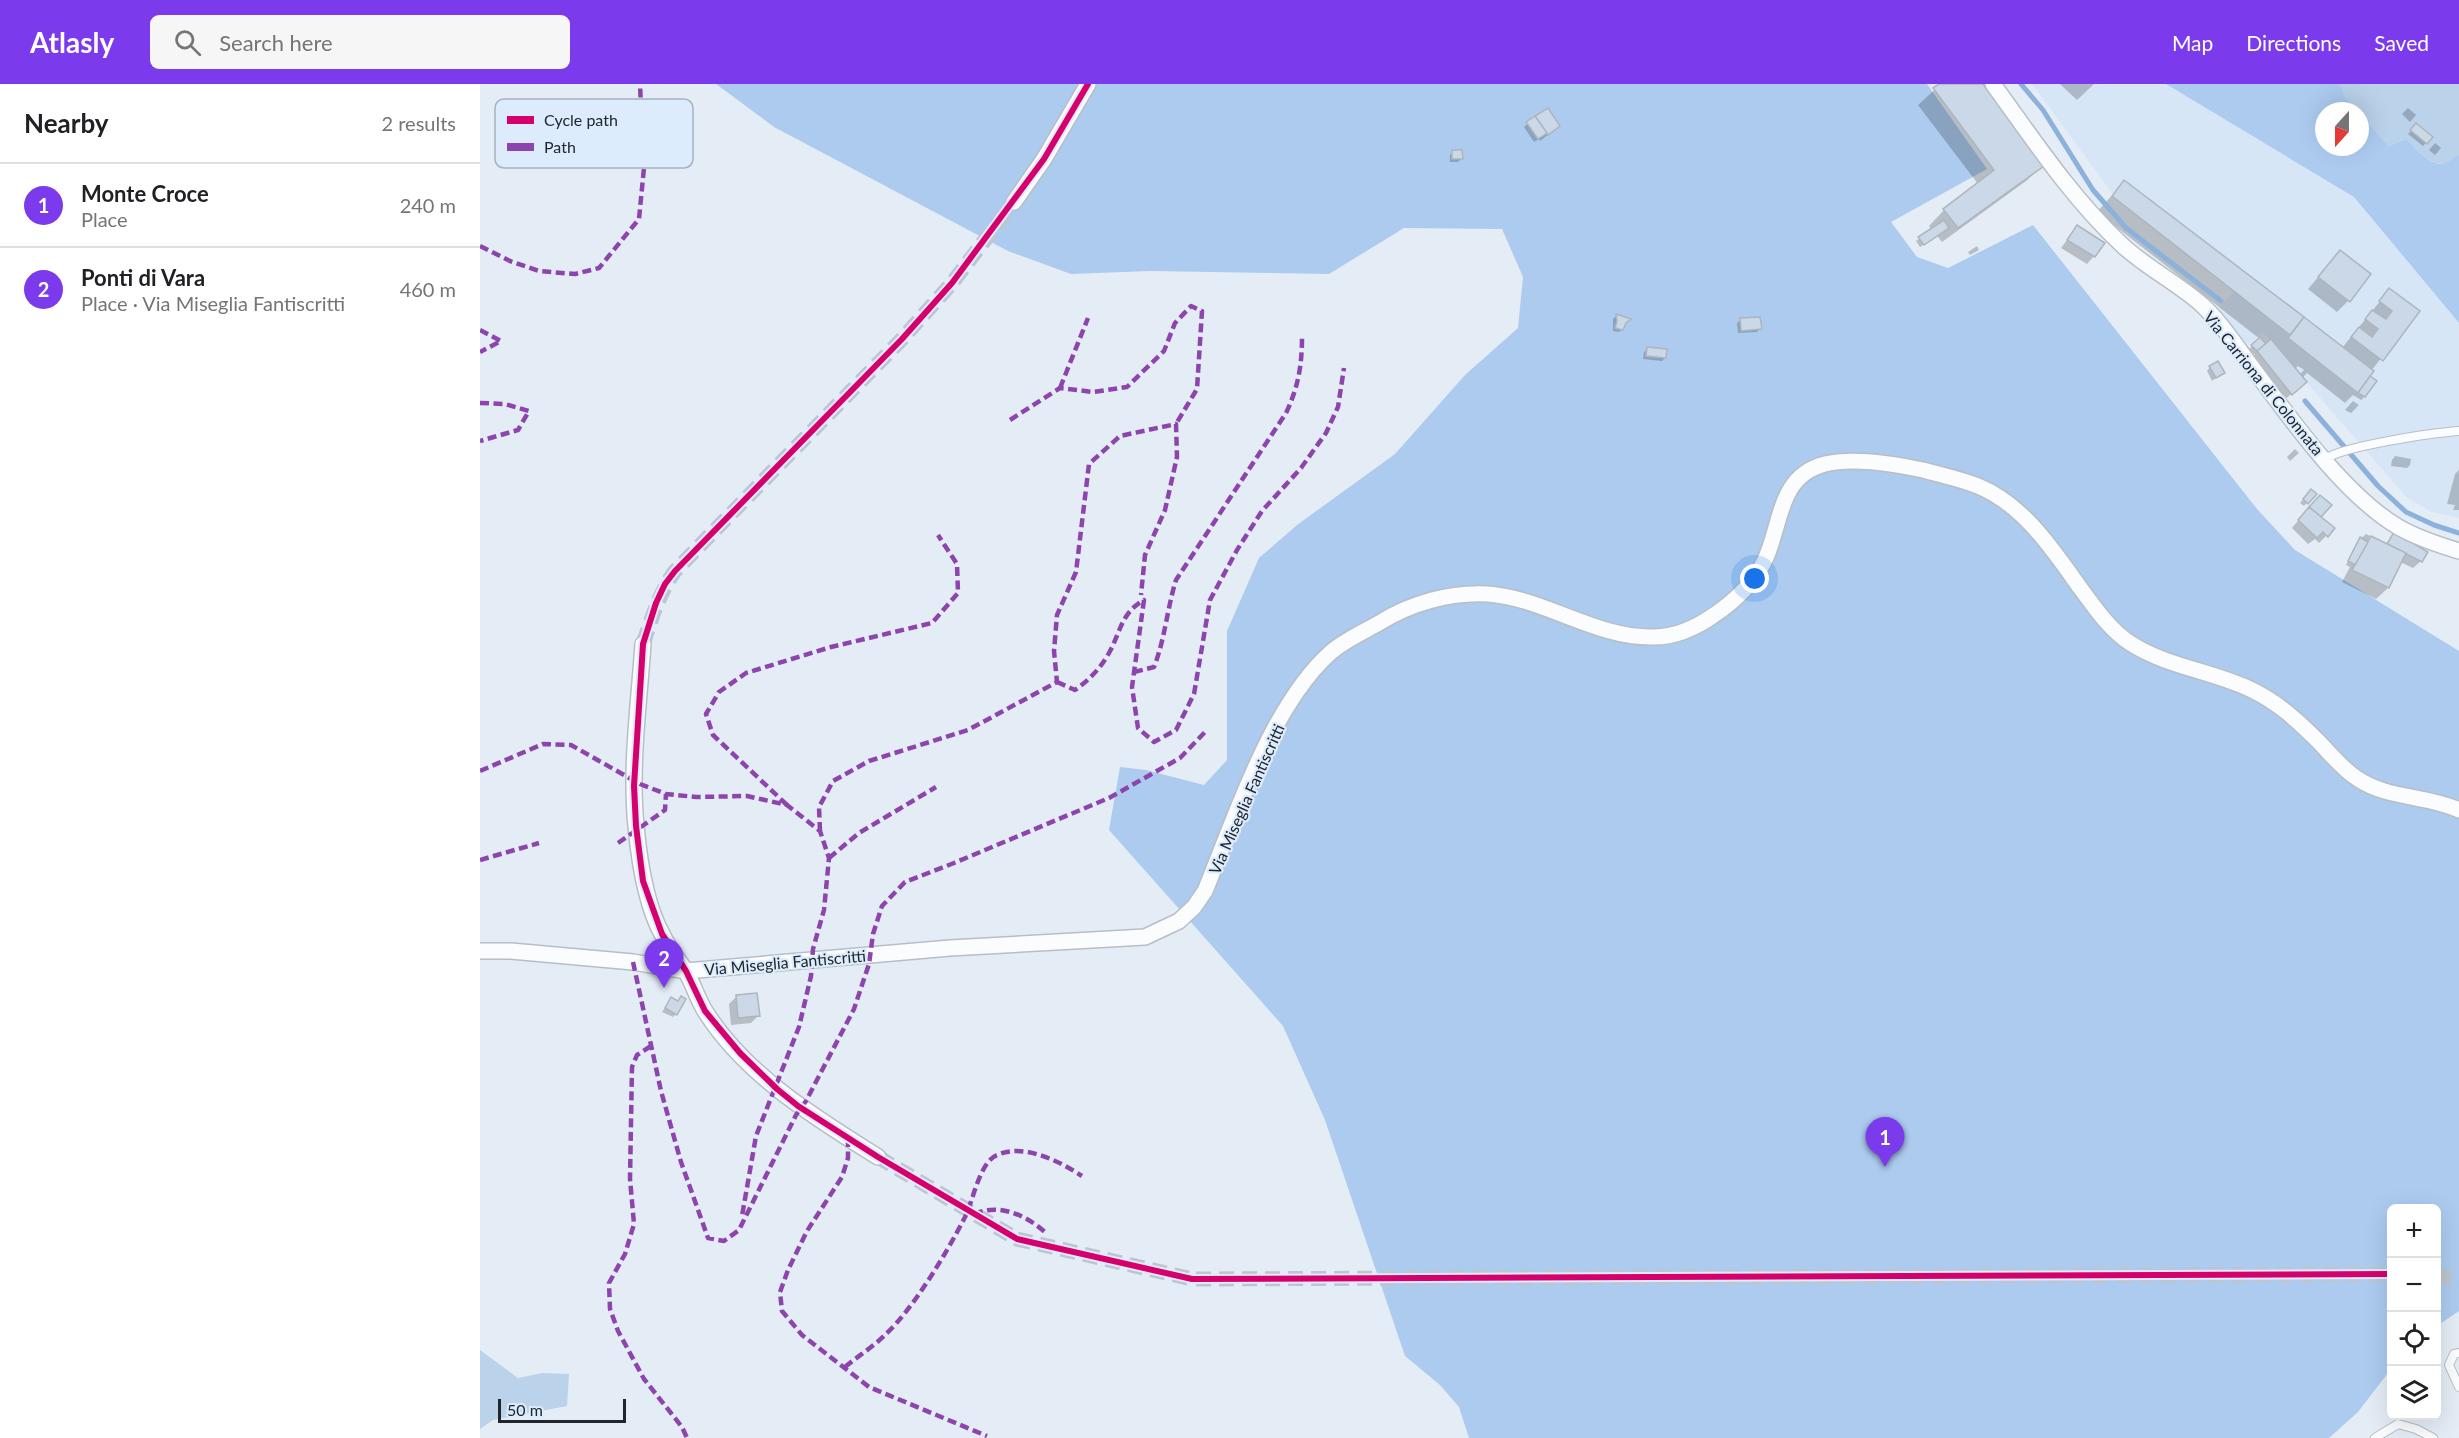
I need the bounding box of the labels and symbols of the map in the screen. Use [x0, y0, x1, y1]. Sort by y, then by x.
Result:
legend [495, 99, 693, 168]
north arrow [2315, 102, 2369, 156]
text: Cycle path [544, 110, 618, 129]
text: Path [544, 137, 576, 156]
street label: Via Carriona di Colonnata [2200, 307, 2328, 459]
your location [1740, 564, 1769, 593]
street label: Via Miseglia Fantiscritti [1204, 721, 1288, 877]
pin: 2 [644, 938, 684, 988]
street label: Via Miseglia Fantiscritti [703, 945, 867, 979]
pin: 1 [1866, 1118, 1904, 1167]
scale bar [498, 1396, 626, 1424]

